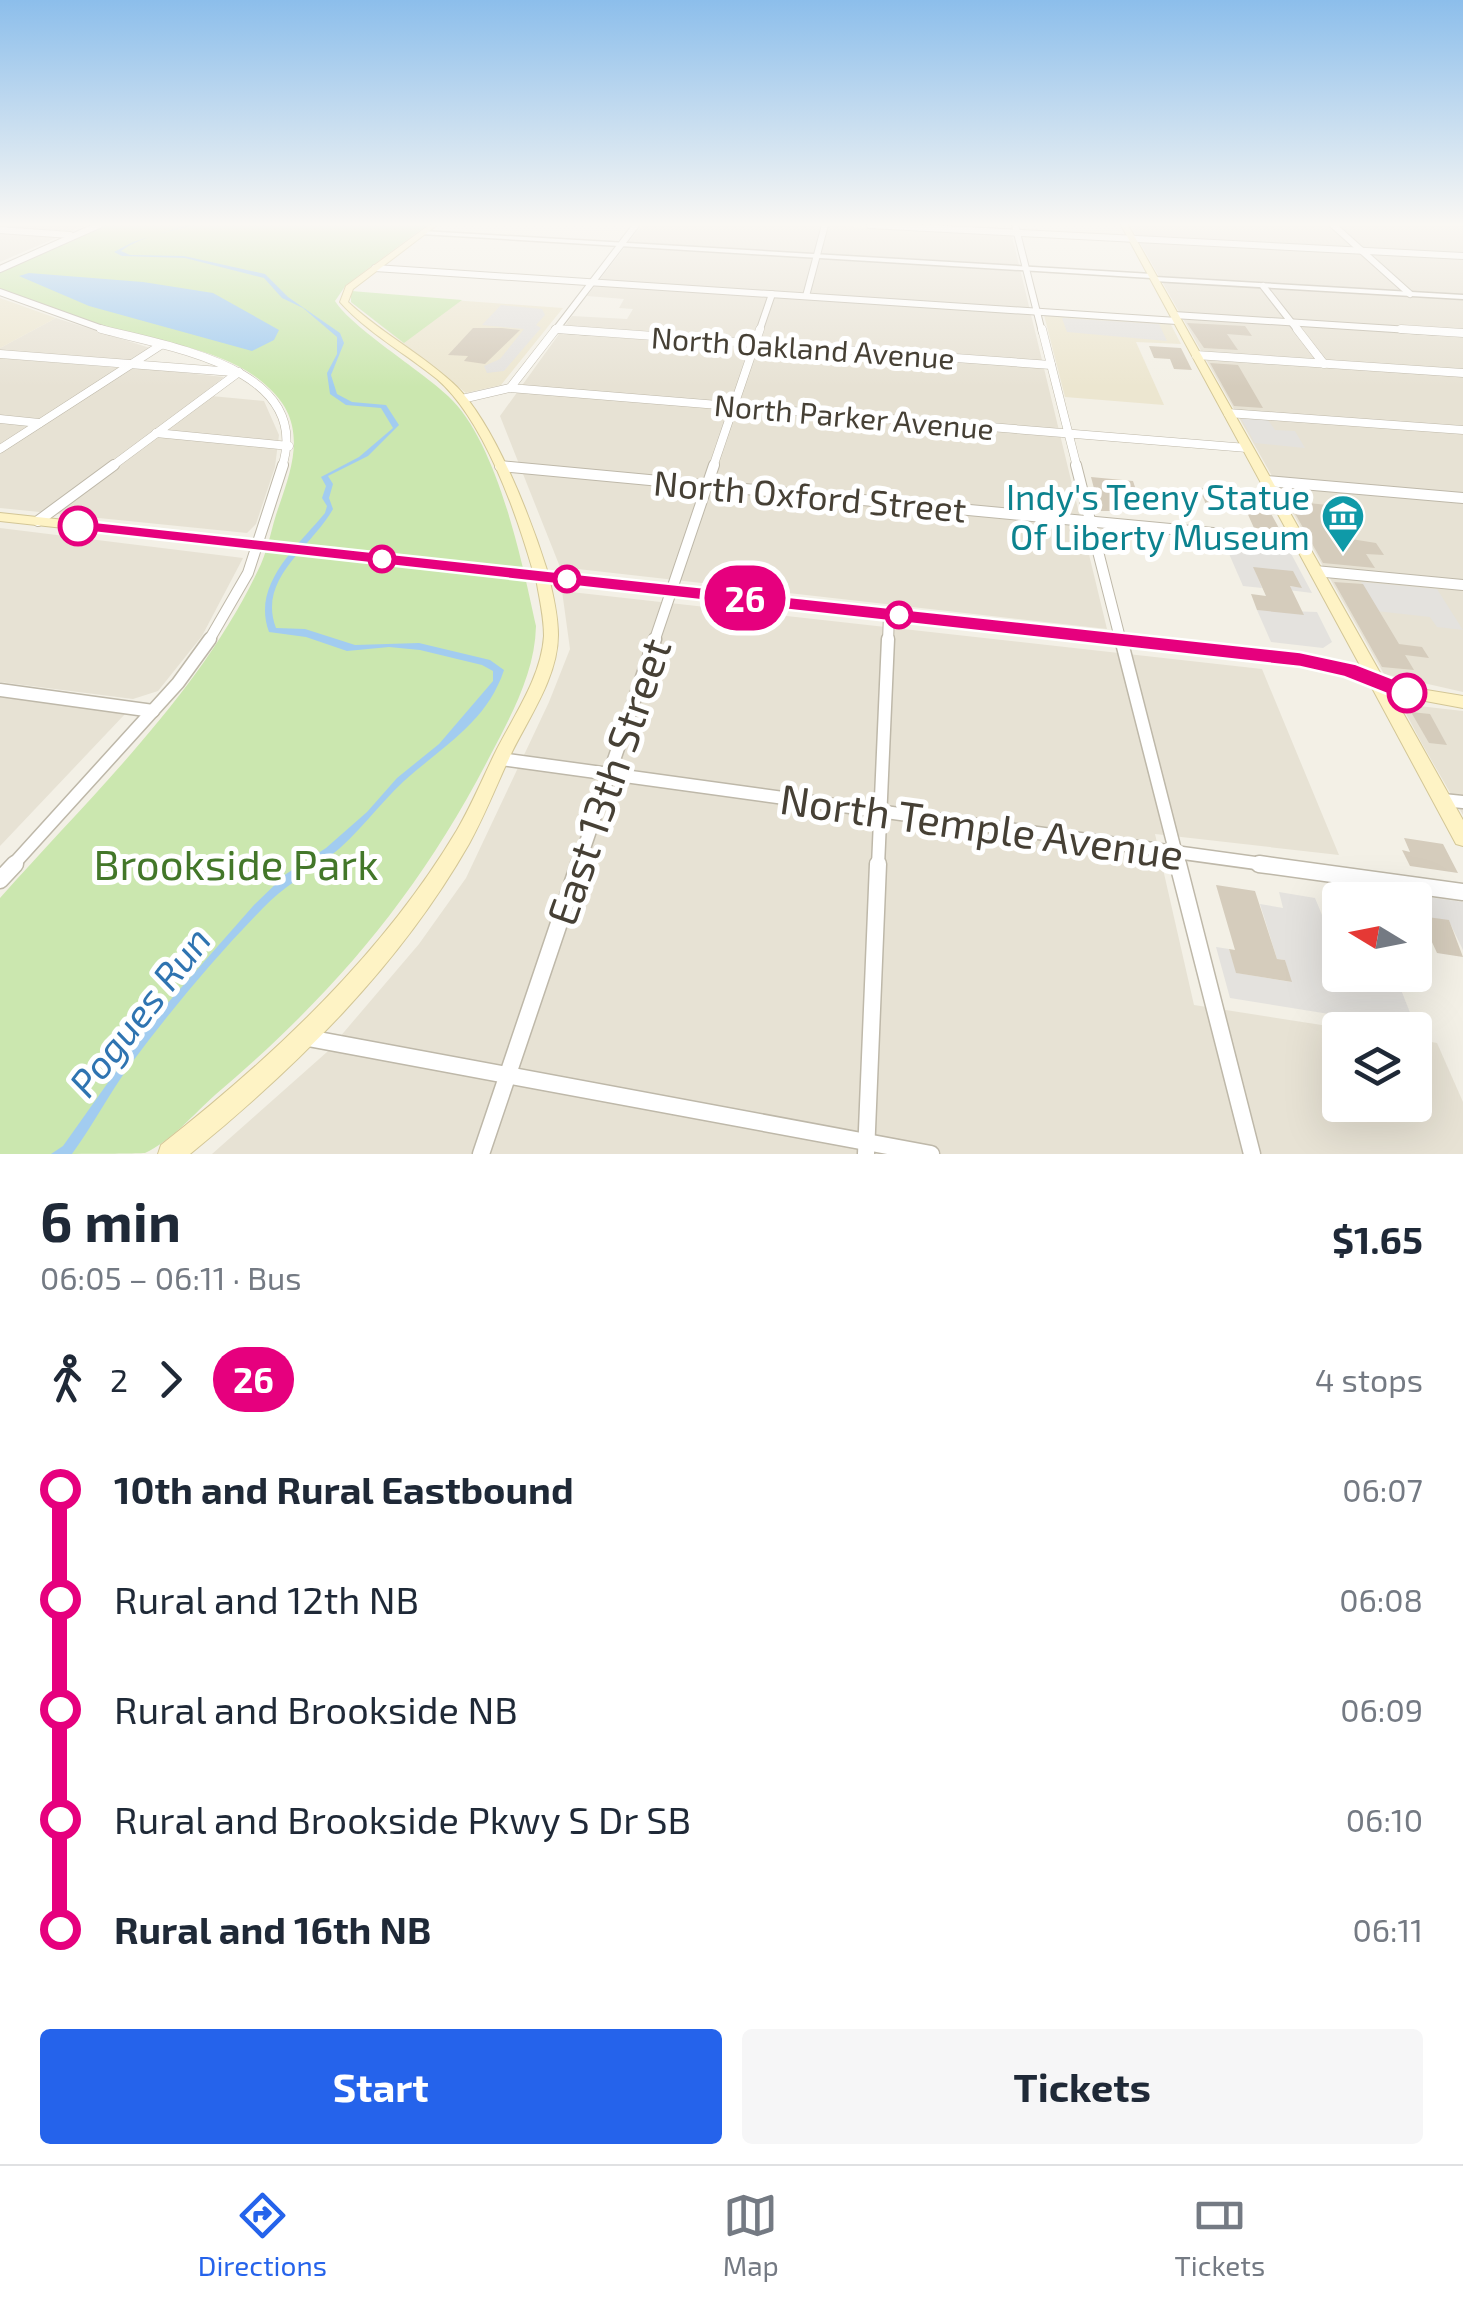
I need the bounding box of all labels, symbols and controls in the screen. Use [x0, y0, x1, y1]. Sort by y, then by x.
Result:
street label: North Oakland Avenue [650, 318, 956, 376]
street label: North Parker Avenue [713, 386, 995, 446]
street label: North Oxford Street [652, 460, 968, 530]
place label: Indy's Teeny Statue Of Liberty Museum [1006, 475, 1310, 557]
museum icon: Indy's Teeny Statue Of Liberty Museum [1320, 493, 1366, 554]
unlabelled marker [59, 507, 97, 545]
unlabelled marker [369, 546, 395, 572]
unlabelled marker [554, 566, 580, 592]
line badge: 26 [700, 566, 790, 630]
text: 26 [725, 577, 766, 619]
unlabelled marker [886, 602, 912, 628]
street label: East 13th Street [535, 631, 679, 931]
unlabelled marker [1388, 674, 1426, 712]
street label: North Temple Avenue [777, 772, 1187, 878]
park label: Brookside Park [93, 838, 379, 888]
north arrow [1322, 882, 1432, 992]
map controls [1322, 882, 1432, 1122]
water label: Pogues Run [59, 917, 219, 1105]
button: layers [1322, 1012, 1432, 1122]
text: 6 min [40, 1187, 181, 1253]
text: $1.65 [1332, 1216, 1423, 1262]
text: 06:05 – 06:11 · Bus [40, 1258, 302, 1296]
icon: walk [40, 1352, 95, 1407]
icon: forward [143, 1352, 198, 1407]
text: 26 [233, 1358, 274, 1400]
text: 2 [110, 1360, 128, 1398]
text: 4 stops [1315, 1360, 1423, 1398]
text: 10th and Rural Eastbound [114, 1466, 574, 1512]
text: 06:07 [1342, 1470, 1423, 1508]
text: Rural and 12th NB [114, 1576, 419, 1622]
text: 06:08 [1339, 1580, 1423, 1618]
text: Rural and Brookside NB [114, 1686, 518, 1732]
text: 06:09 [1340, 1690, 1423, 1728]
text: Rural and Brookside Pkwy S Dr SB [114, 1796, 691, 1842]
text: 06:10 [1346, 1800, 1423, 1838]
text: Rural and 16th NB [114, 1906, 431, 1952]
text: 06:11 [1352, 1910, 1423, 1948]
button: Start [40, 2029, 722, 2144]
button: Tickets [742, 2029, 1423, 2144]
tab: Directions [198, 2188, 327, 2282]
tab: Map [723, 2188, 779, 2282]
tab: Tickets [1174, 2188, 1265, 2282]

